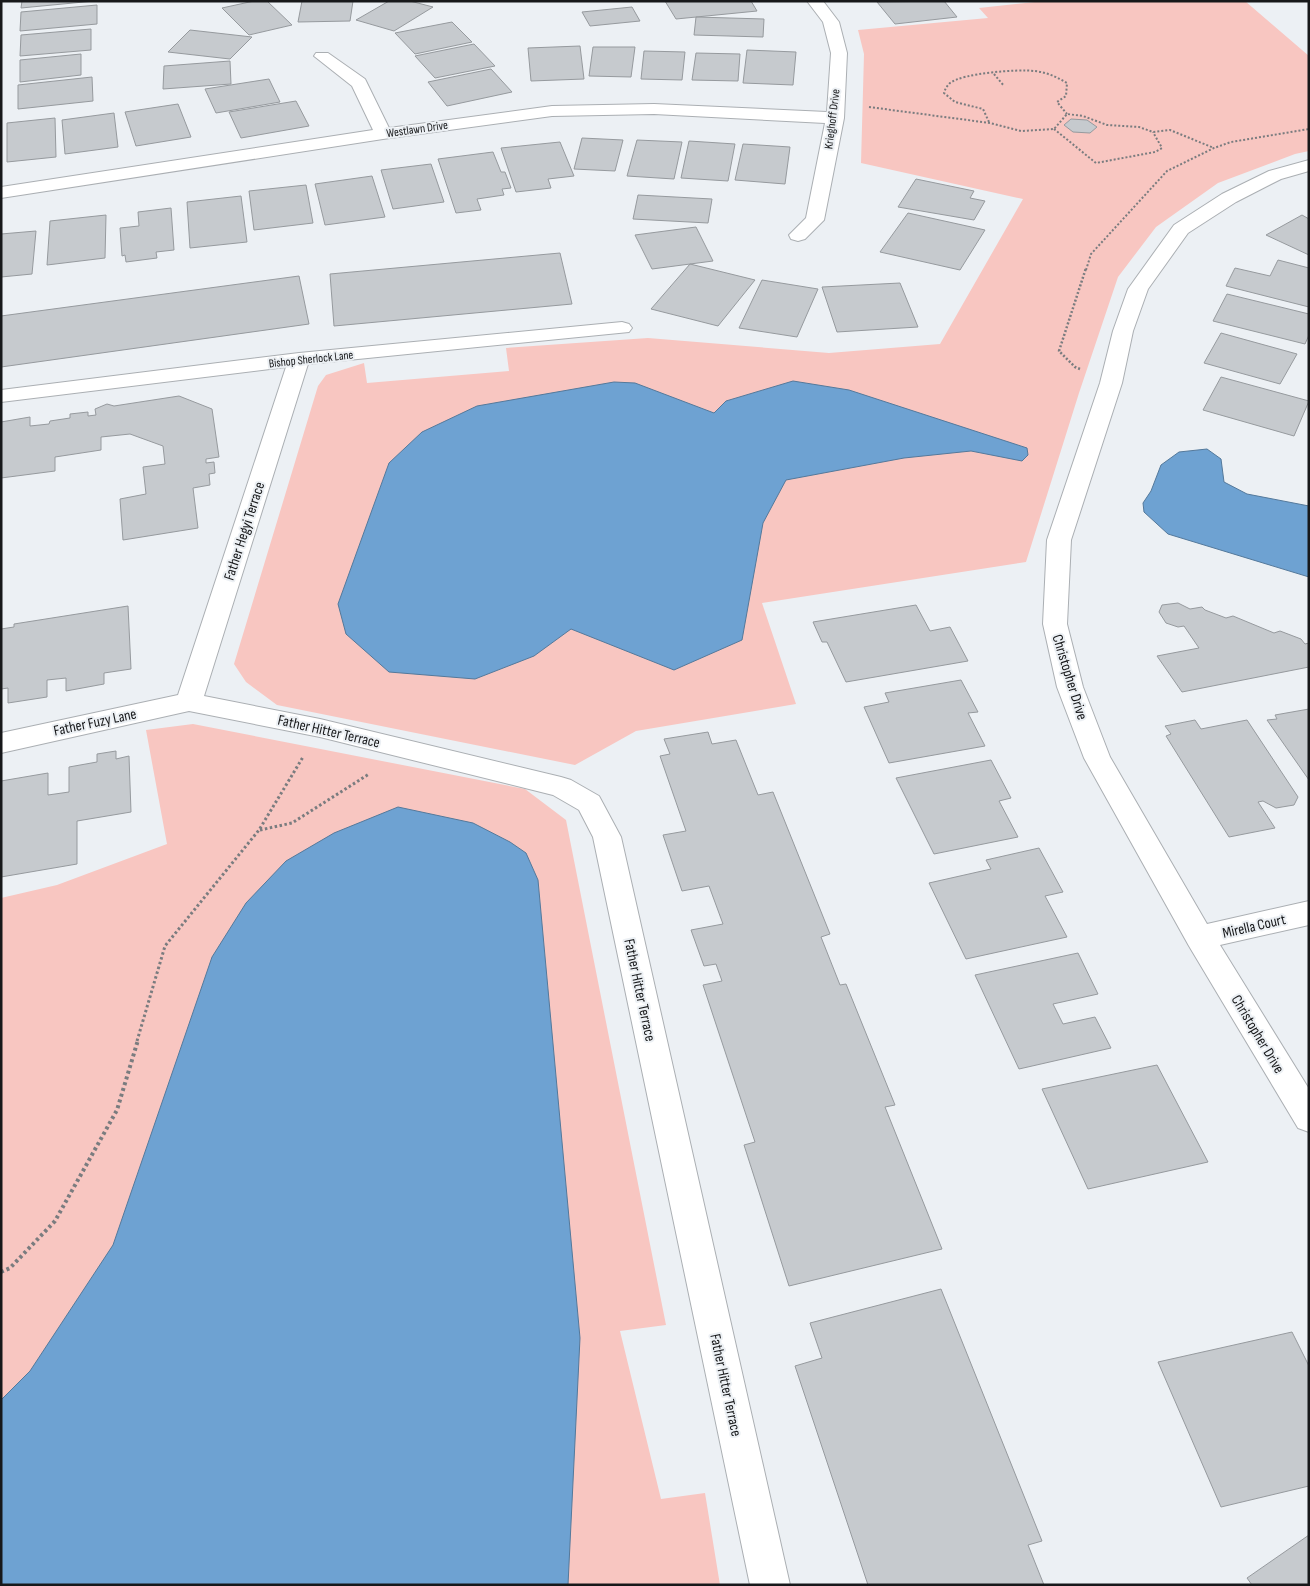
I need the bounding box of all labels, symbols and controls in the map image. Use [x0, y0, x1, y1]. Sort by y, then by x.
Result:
street label: Krieghoff Drive [821, 88, 844, 150]
street label: Westlawn Drive [385, 118, 449, 141]
street label: Bishop Sherlock Lane [268, 348, 354, 371]
street label: Father Hegyi Terrace [220, 479, 269, 583]
street label: Christopher Drive [1048, 632, 1092, 722]
street label: Father Fuzy Lane [52, 704, 138, 741]
street label: Father Hitter Terrace [276, 710, 382, 752]
street label: Mirella Court [1221, 910, 1288, 943]
street label: Father Hitter Terrace [619, 937, 660, 1043]
street label: Christopher Drive [1227, 991, 1288, 1077]
street label: Father Hitter Terrace [705, 1332, 746, 1438]

